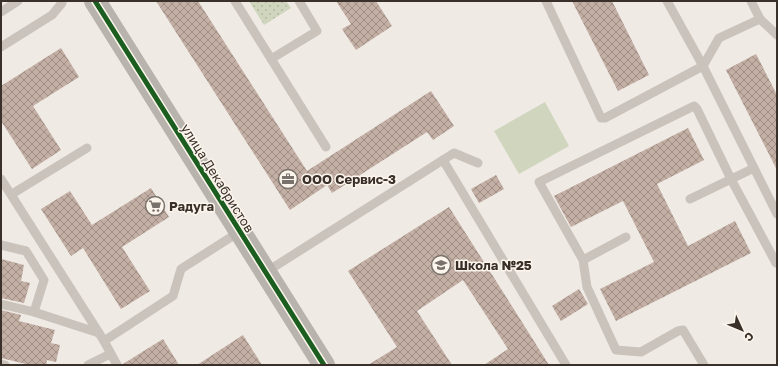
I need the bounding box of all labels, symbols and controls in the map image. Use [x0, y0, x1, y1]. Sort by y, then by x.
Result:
street label: улица Декабристов [178, 121, 258, 235]
office icon: ООО Сервис-3 [277, 168, 299, 190]
place label: ООО Сервис-3 [302, 171, 396, 187]
supermarket icon: Радуга [144, 195, 166, 217]
place label: Радуга [169, 198, 214, 214]
school or university icon: Школа №25 [430, 254, 452, 276]
place label: Школа №25 [455, 257, 532, 273]
north arrow [722, 310, 762, 350]
text: С [742, 330, 757, 345]

